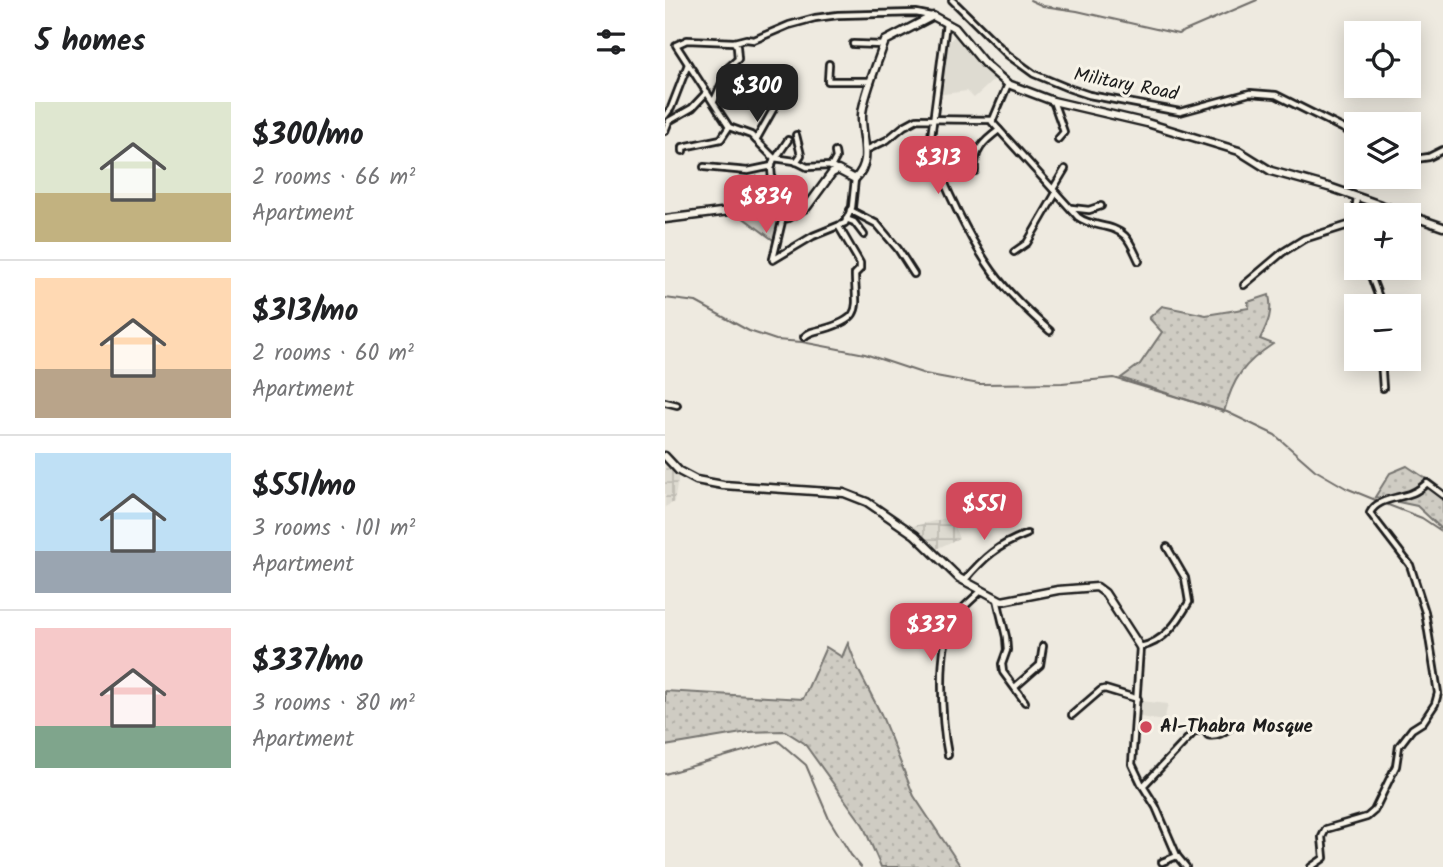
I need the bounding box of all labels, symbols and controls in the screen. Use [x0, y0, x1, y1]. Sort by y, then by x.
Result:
text: 5 homes [35, 18, 146, 66]
map controls [1344, 21, 1421, 371]
button: locate [1344, 21, 1421, 98]
icon: filters [592, 23, 630, 61]
street label: Military Road [1071, 60, 1181, 110]
pin: $300 [716, 64, 798, 124]
text: $300 [732, 69, 782, 105]
text: $300/mo [252, 112, 364, 160]
button: layers [1344, 112, 1421, 189]
icon: home [91, 130, 175, 214]
pin: $313 [897, 136, 979, 196]
text: $313 [915, 141, 961, 177]
text: 2 rooms · 66 m² [252, 160, 415, 196]
pin: $834 [725, 176, 807, 235]
text: $834 [740, 180, 792, 216]
text: Apartment [252, 196, 354, 232]
button: + [1344, 203, 1421, 280]
text: $313/mo [252, 288, 358, 336]
button: − [1344, 294, 1421, 371]
icon: home [91, 306, 175, 390]
text: 2 rooms · 60 m² [252, 336, 414, 372]
text: Apartment [252, 372, 354, 408]
text: $551/mo [252, 463, 356, 511]
icon: home [91, 481, 175, 565]
pin: $551 [943, 482, 1025, 542]
text: $551 [962, 487, 1006, 523]
text: 3 rooms · 101 m² [252, 511, 415, 547]
text: Apartment [252, 547, 354, 583]
pin: $337 [890, 604, 972, 663]
text: $337 [906, 608, 956, 644]
text: $337/mo [252, 638, 363, 686]
icon: home [91, 656, 175, 740]
text: 3 rooms · 80 m² [252, 686, 415, 722]
place label: Al-Thabra Mosque [1160, 712, 1313, 742]
marker: Al-Thabra Mosque [1138, 719, 1154, 735]
text: Apartment [252, 722, 354, 758]

